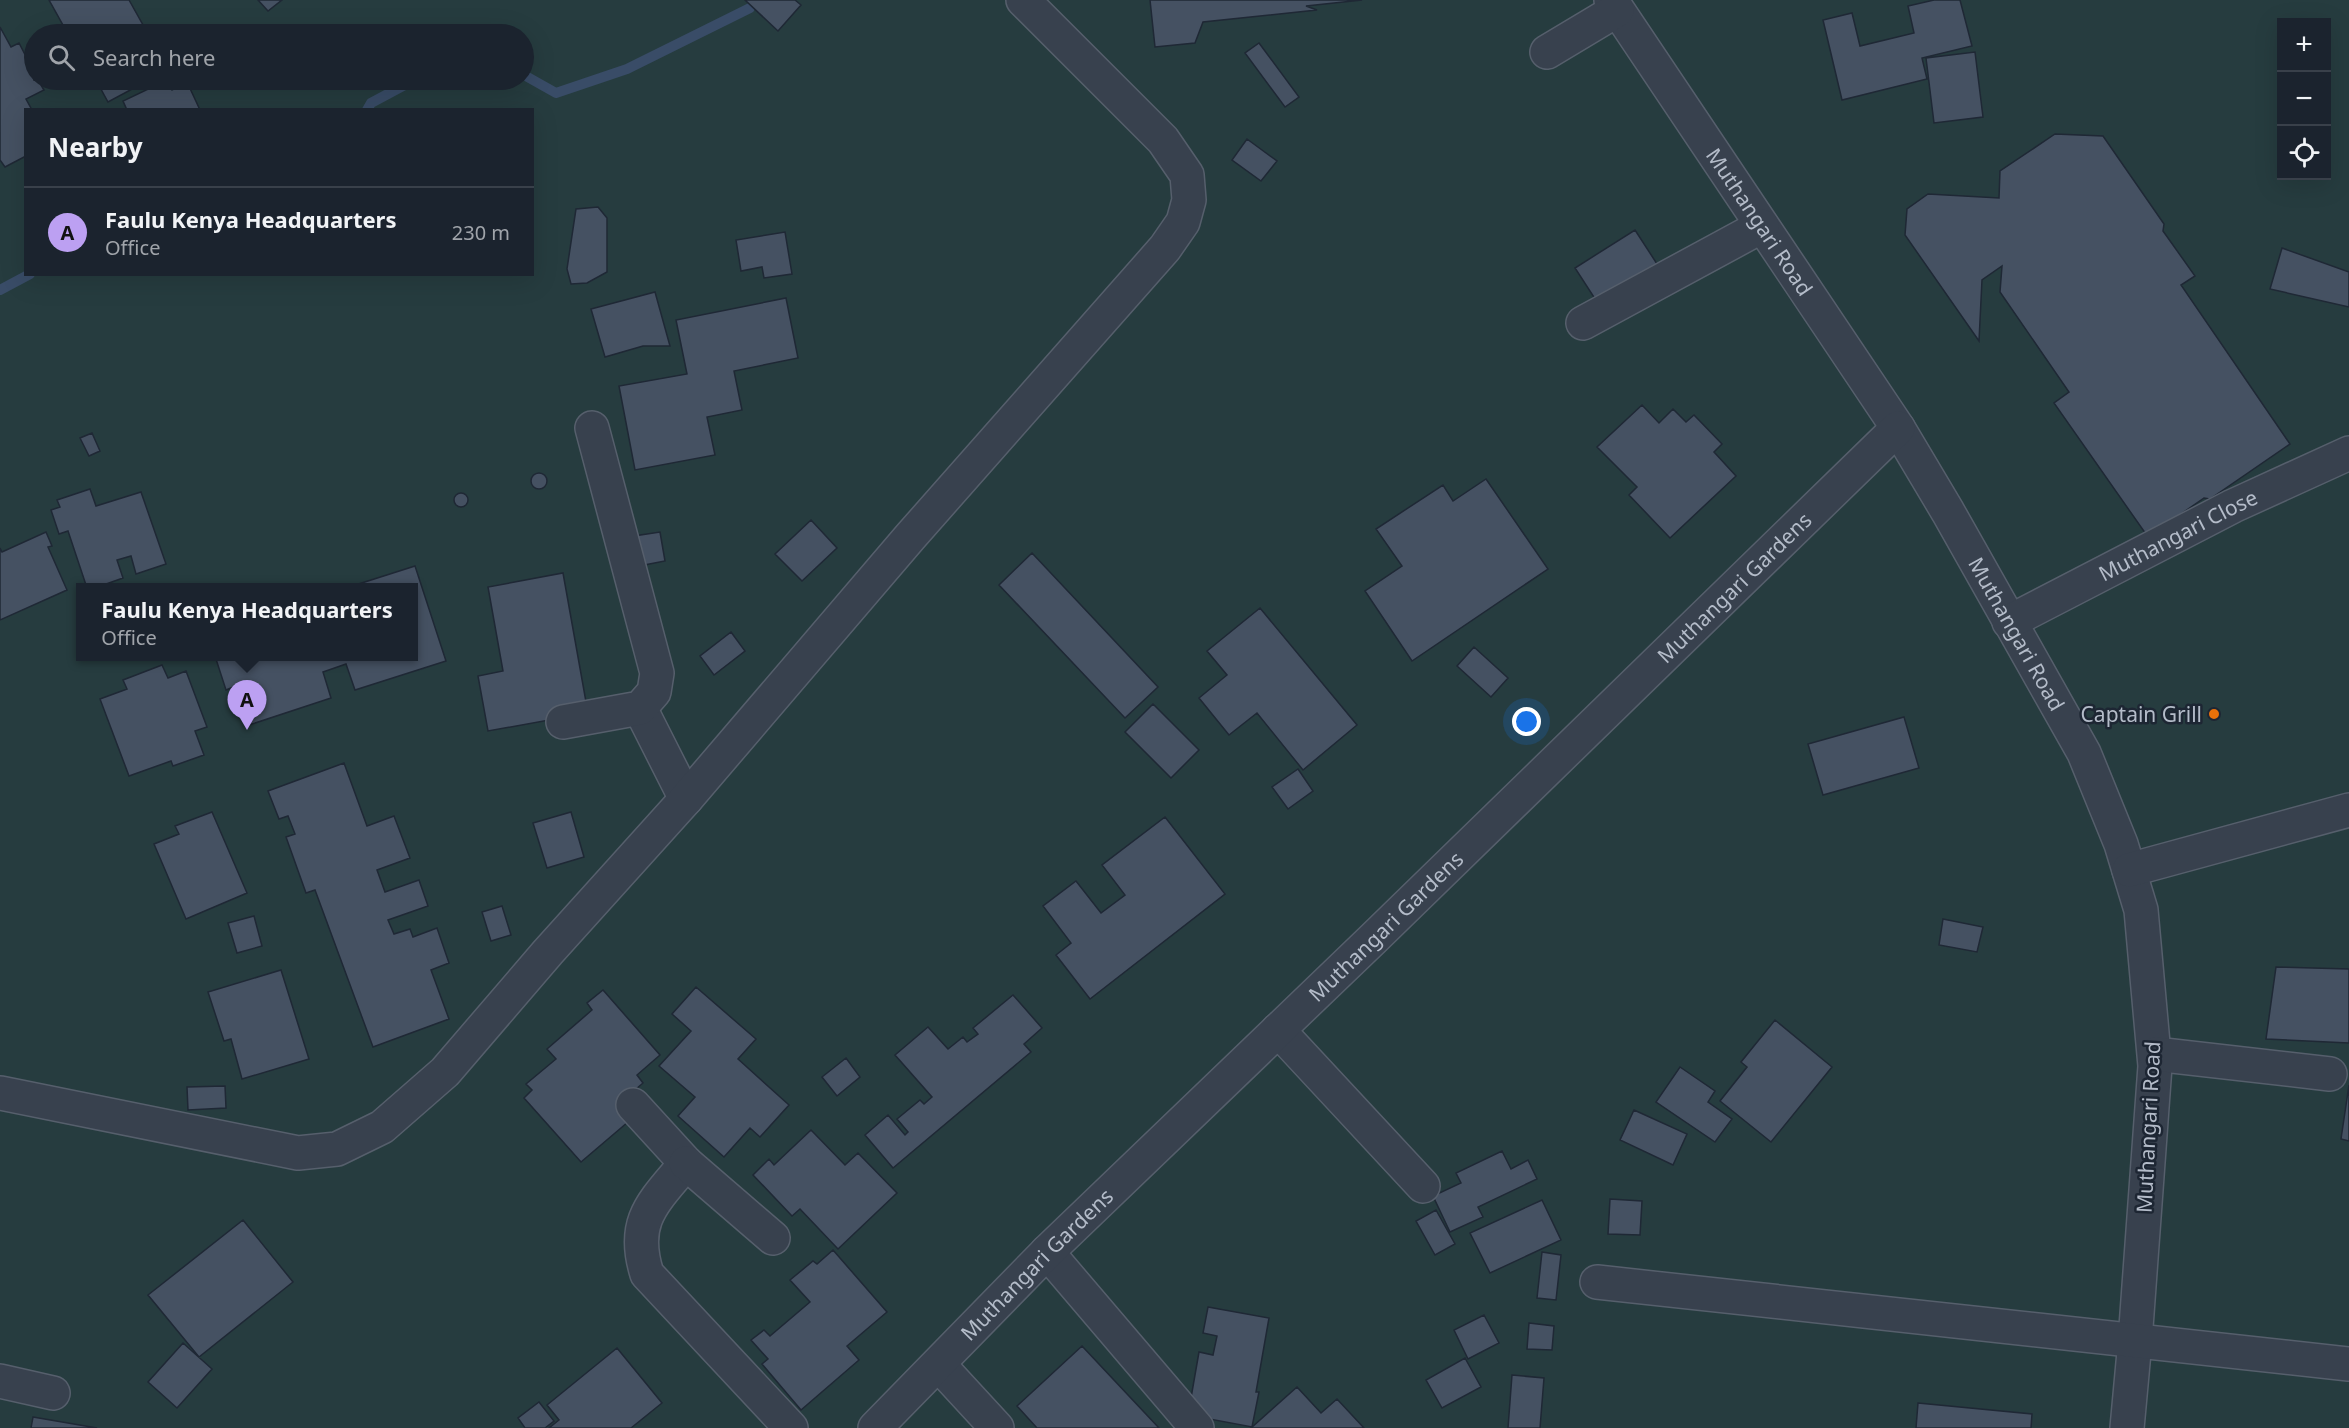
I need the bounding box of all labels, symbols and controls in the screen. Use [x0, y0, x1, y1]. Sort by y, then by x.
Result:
map controls [2277, 18, 2331, 180]
button: + [2277, 18, 2331, 72]
search box [24, 24, 534, 90]
icon: search [45, 41, 78, 74]
text: Search here [93, 42, 215, 72]
button: − [2277, 72, 2331, 126]
button: locate [2277, 126, 2331, 180]
text: Nearby [48, 129, 143, 165]
street label: Muthangari Road [1700, 142, 1819, 301]
text: Faulu Kenya Headquarters [105, 204, 396, 234]
text: A [61, 219, 74, 246]
text: 230 m [452, 219, 510, 246]
text: Office [105, 234, 160, 261]
street label: Muthangari Close [2094, 483, 2262, 587]
street label: Muthangari Gardens [1651, 506, 1817, 669]
street label: Muthangari Road [1962, 552, 2071, 716]
popup [76, 583, 418, 661]
text: Faulu Kenya Headquarters [101, 594, 393, 624]
text: Office [101, 624, 157, 651]
pin: A [228, 680, 266, 730]
place label: Captain Grill [2081, 700, 2202, 728]
your location [1512, 707, 1541, 736]
marker: Captain Grill [2207, 707, 2221, 721]
street label: Muthangari Gardens [1302, 845, 1469, 1008]
street label: Muthangari Road [2130, 1040, 2166, 1214]
street label: Muthangari Gardens [954, 1182, 1119, 1347]

